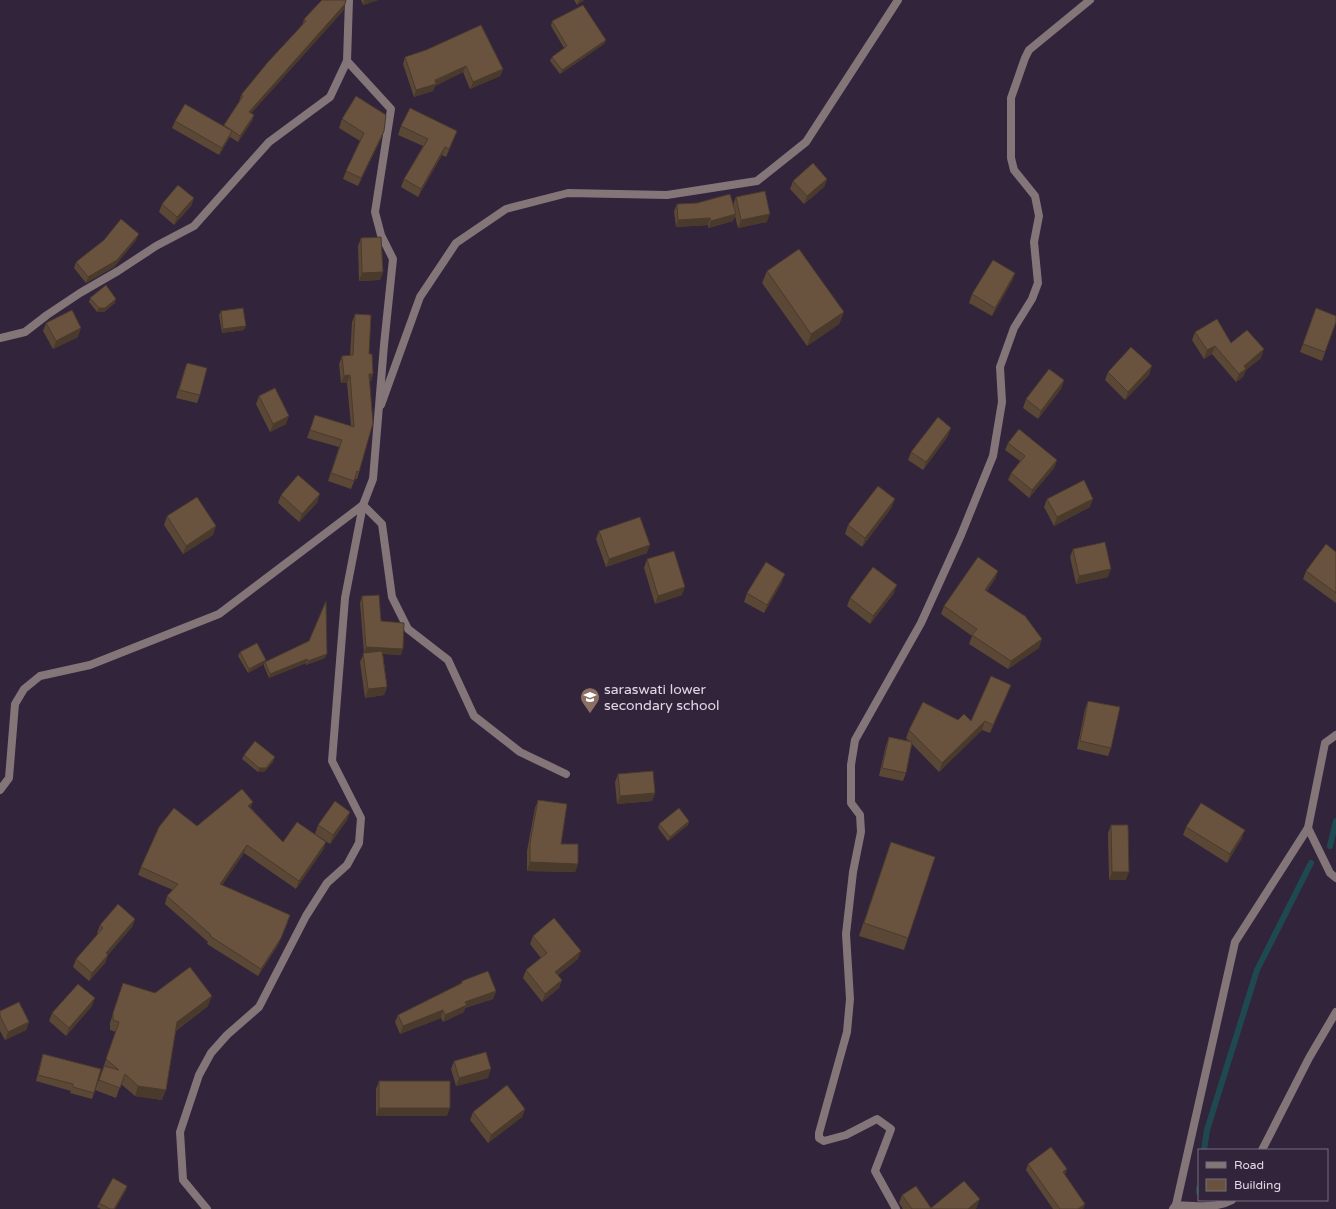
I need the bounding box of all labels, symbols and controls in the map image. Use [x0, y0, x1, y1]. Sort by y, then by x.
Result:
place label: saraswati lower secondary school [604, 681, 720, 714]
school or university icon: saraswati lower secondary school [579, 686, 601, 714]
legend [1198, 1149, 1328, 1201]
text: Road [1234, 1158, 1264, 1172]
text: Building [1234, 1178, 1281, 1192]

